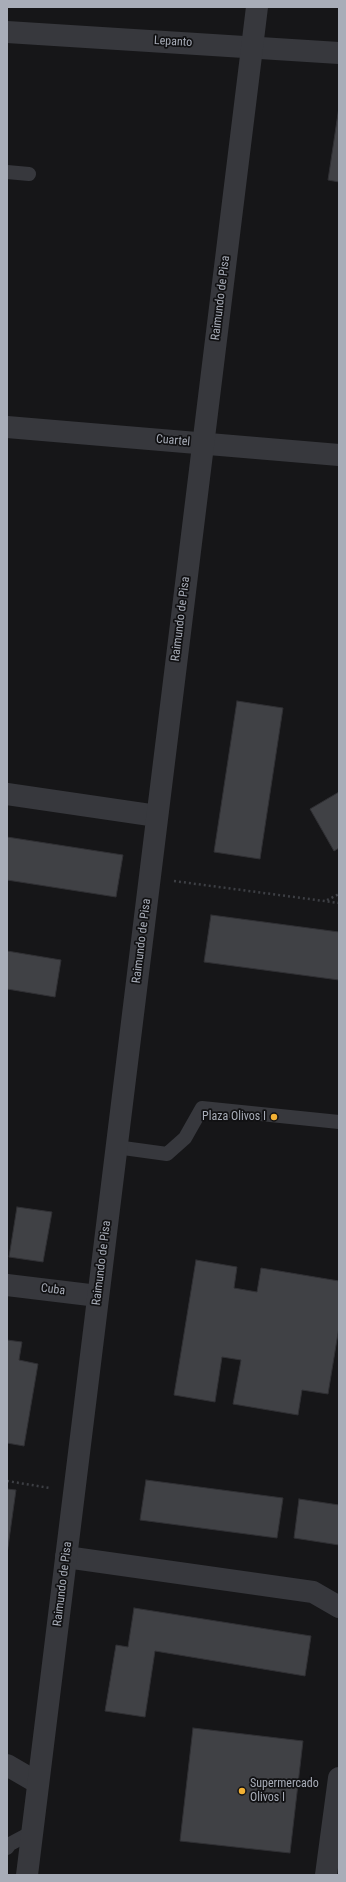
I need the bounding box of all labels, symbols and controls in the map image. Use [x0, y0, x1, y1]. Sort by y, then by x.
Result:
street label: Lepanto [154, 34, 192, 50]
street label: Raimundo de Pisa [209, 255, 233, 341]
street label: Cuartel [155, 432, 191, 450]
street label: Raimundo de Pisa [169, 576, 193, 662]
street label: Raimundo de Pisa [130, 898, 154, 984]
place label: Plaza Olivos I [202, 1110, 266, 1124]
marker: Plaza Olivos I [269, 1112, 279, 1122]
street label: Raimundo de Pisa [90, 1220, 114, 1306]
street label: Cuba [40, 1281, 66, 1299]
street label: Raimundo de Pisa [51, 1541, 75, 1627]
place label: Supermercado Olivos I [250, 1777, 319, 1805]
marker: Supermercado Olivos I [237, 1786, 247, 1796]

